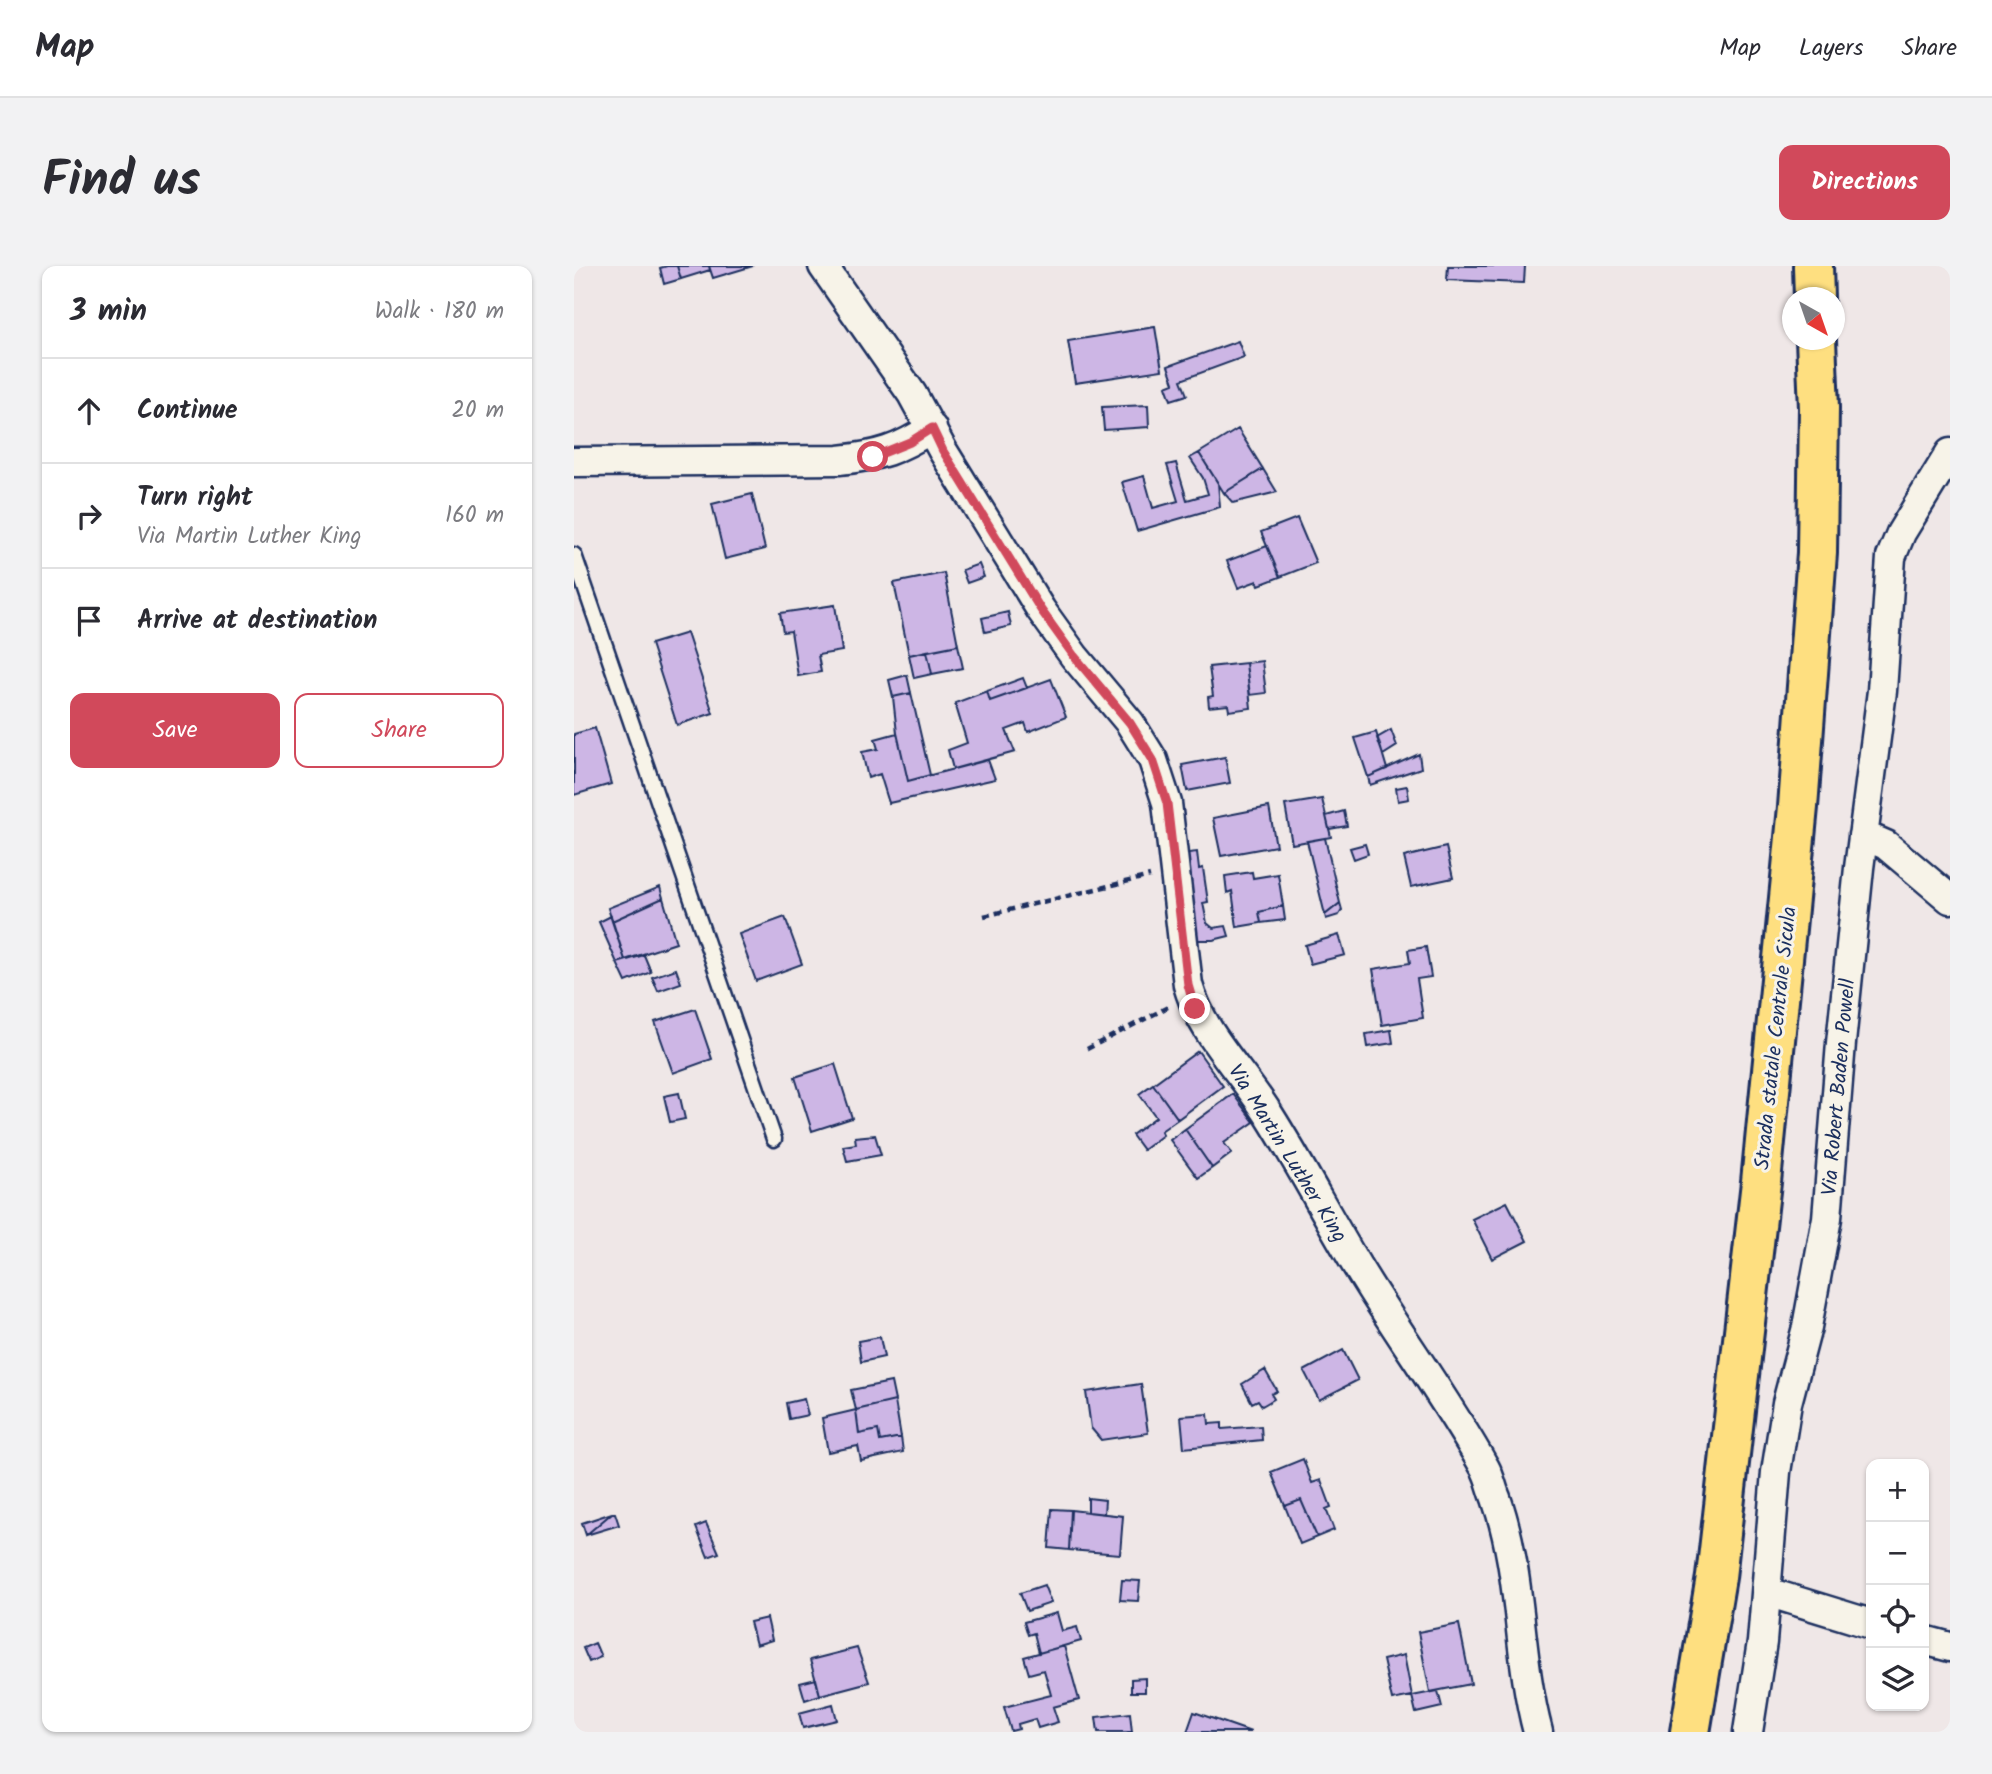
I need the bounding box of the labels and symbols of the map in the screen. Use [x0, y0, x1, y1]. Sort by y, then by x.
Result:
north arrow [1782, 287, 1845, 350]
route start [857, 441, 888, 472]
street label: Strada statale Centrale Sicula [1746, 905, 1807, 1171]
street label: Via Robert Baden Powell [1814, 977, 1865, 1197]
route end [1179, 993, 1210, 1024]
street label: Via Martin Luther King [1218, 1058, 1355, 1249]

